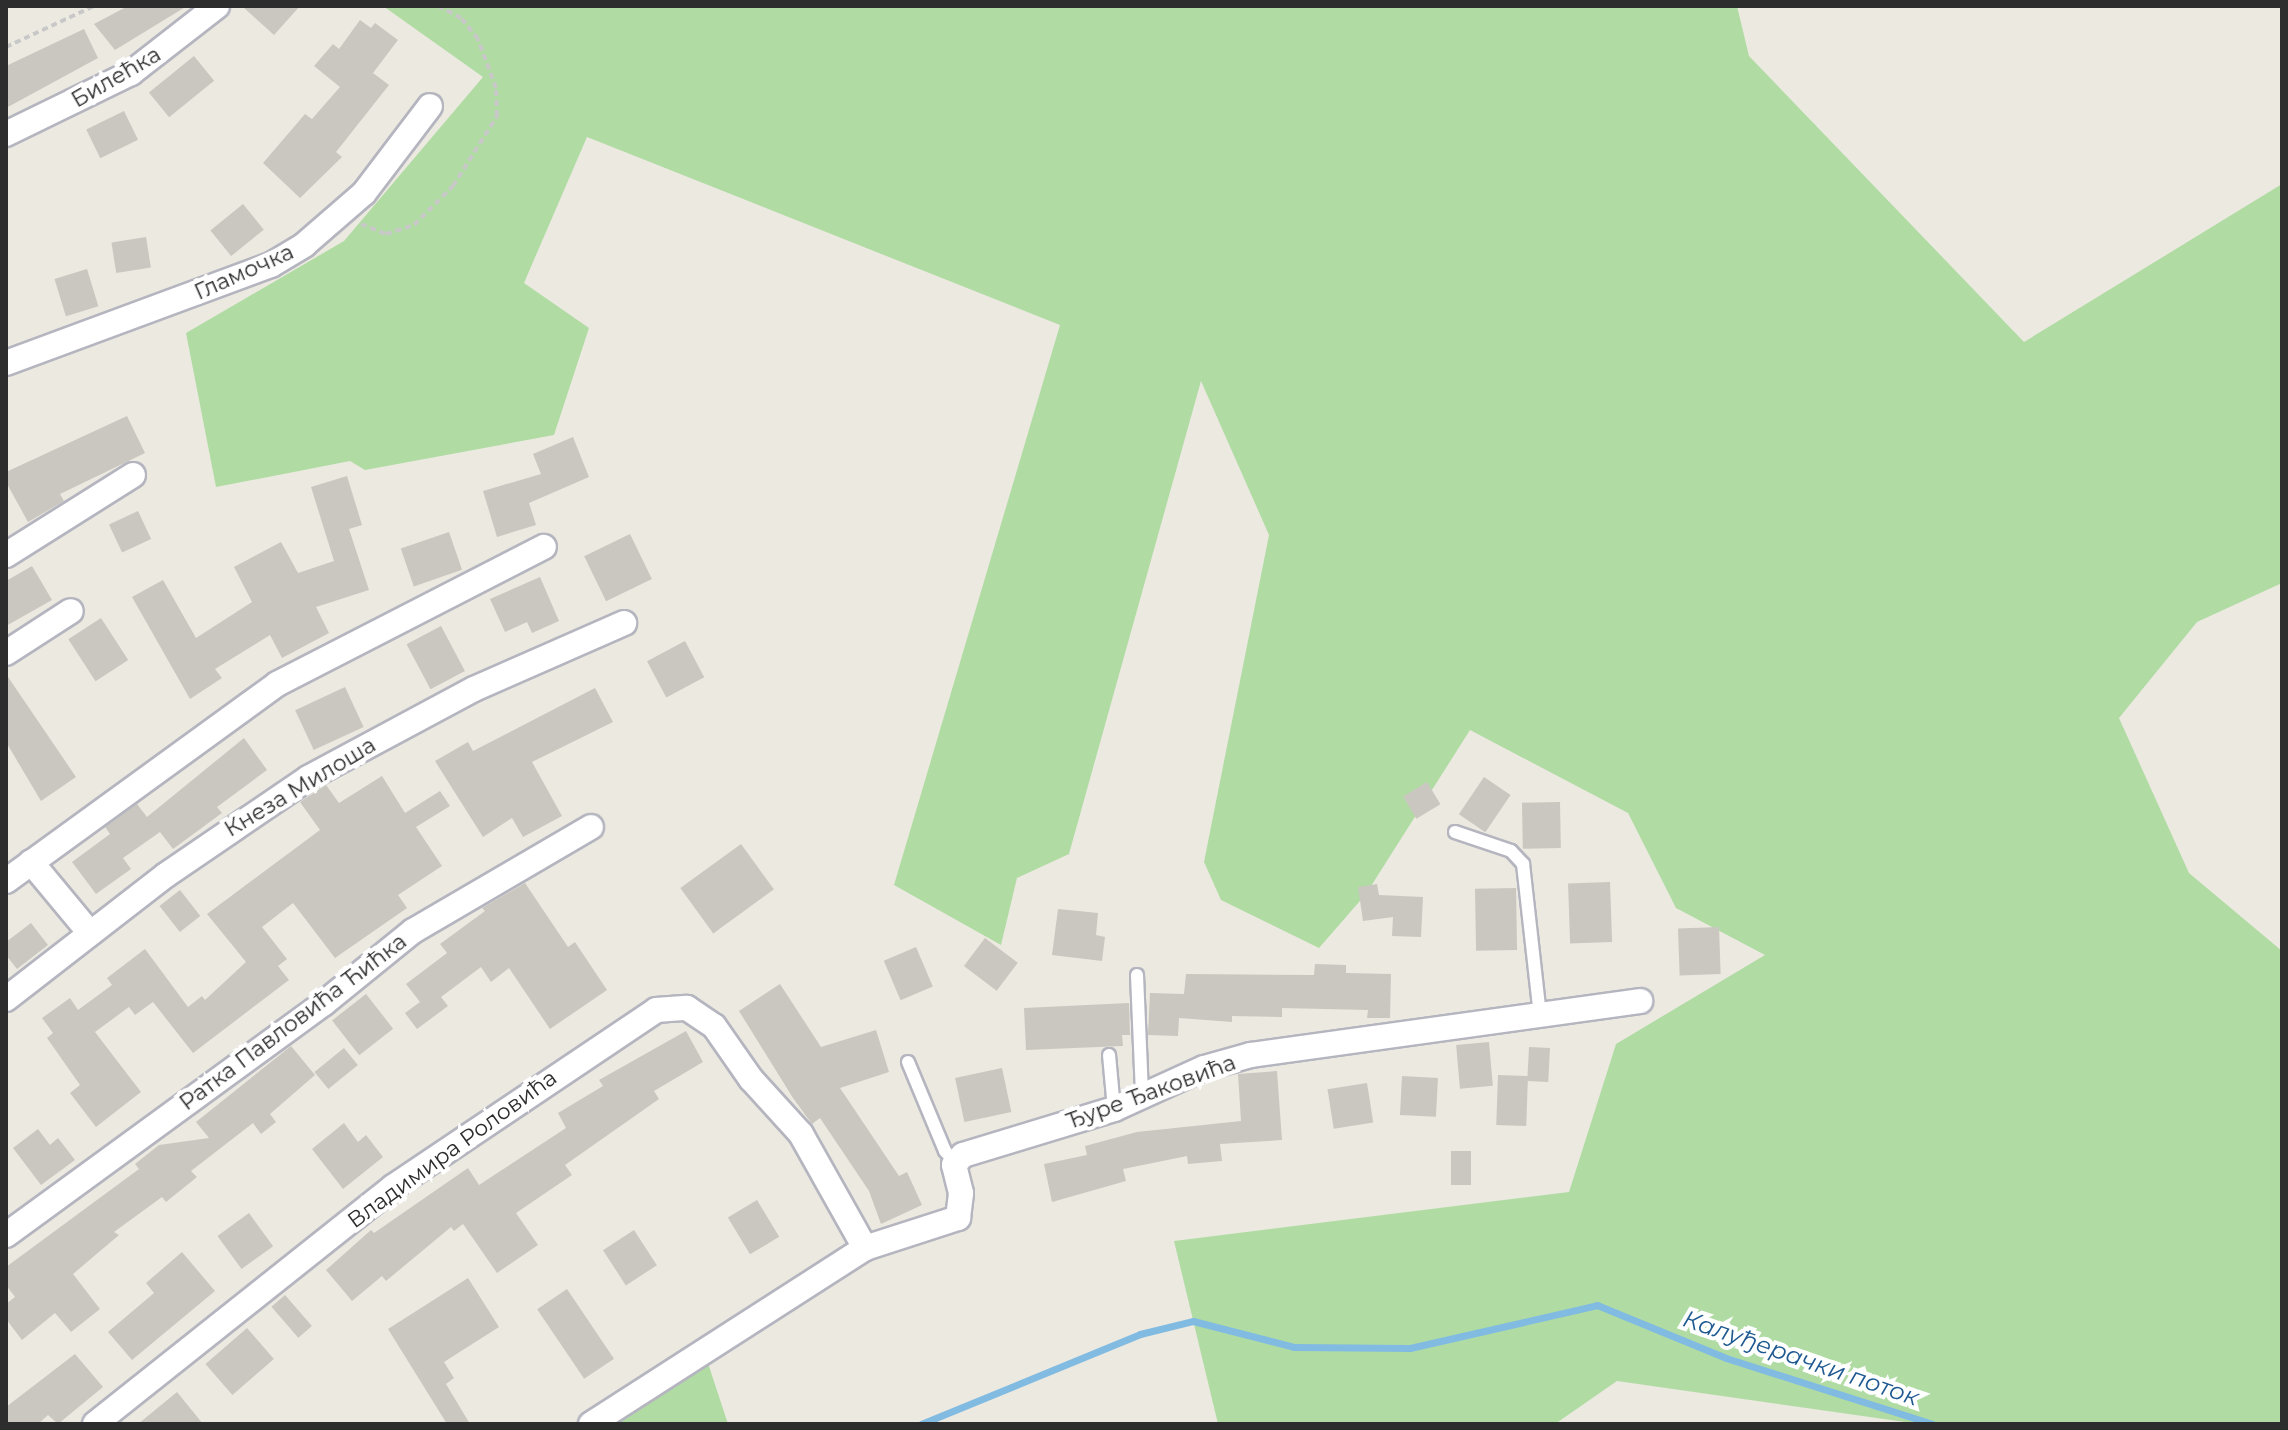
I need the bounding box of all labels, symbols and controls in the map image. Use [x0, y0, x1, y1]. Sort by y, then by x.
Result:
street label: Билећка [67, 41, 165, 113]
street label: Гламочка [190, 238, 298, 306]
street label: Кнеза Милоша [220, 732, 380, 842]
street label: Ратка Павловића Ћићка [174, 928, 412, 1116]
street label: Ђуре Ђаковића [1063, 1049, 1239, 1135]
street label: Владимира Роловића [342, 1064, 562, 1234]
water label: Калуђерачки поток [1679, 1304, 1923, 1412]

